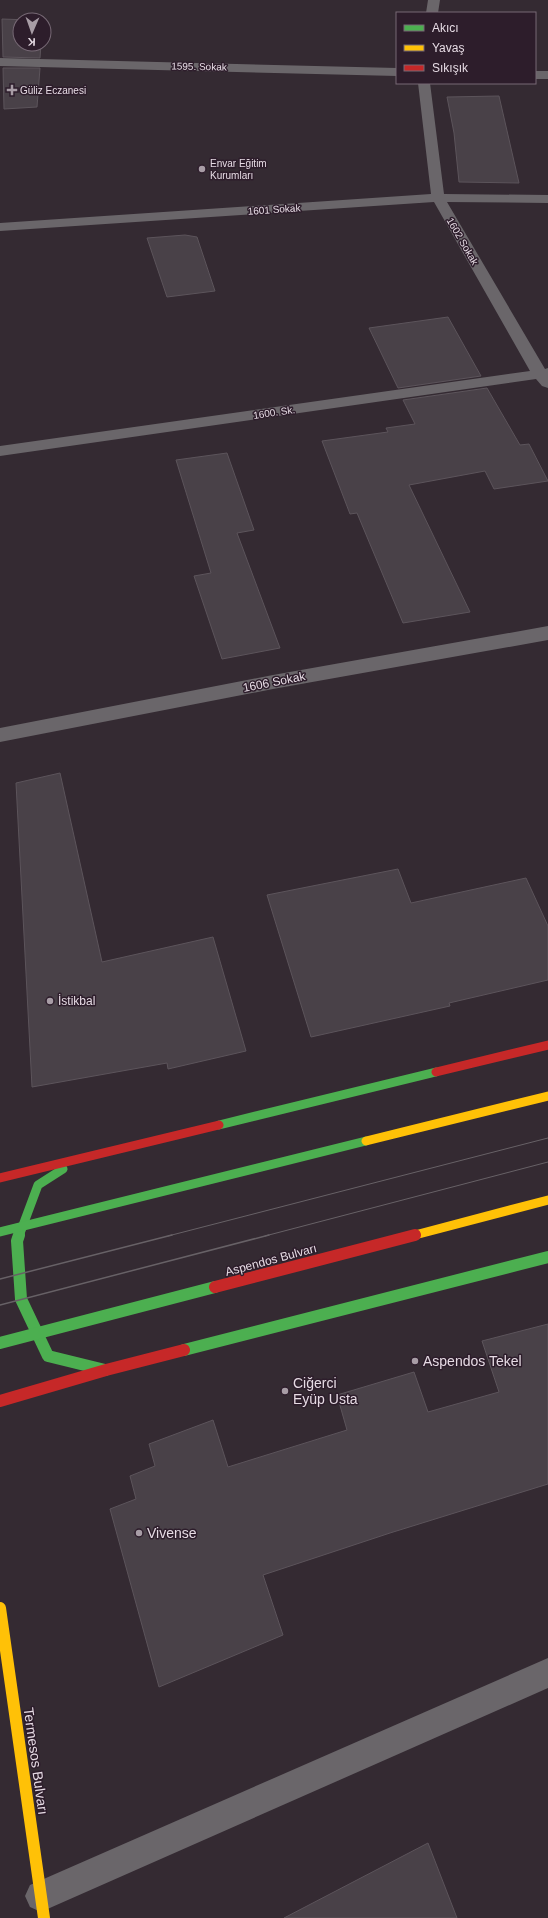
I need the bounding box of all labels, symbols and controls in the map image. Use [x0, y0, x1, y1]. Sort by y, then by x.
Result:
north arrow [12, 12, 52, 52]
legend [396, 12, 536, 84]
text: Akıcı [432, 21, 459, 35]
text: K [27, 36, 36, 48]
text: Yavaş [432, 41, 464, 55]
street label: 1595. Sokak [171, 61, 228, 73]
text: Sıkışık [432, 61, 469, 75]
marker: Güliz Eczanesi [7, 85, 17, 95]
place label: Güliz Eczanesi [20, 85, 86, 96]
place label: Envar Eğitim Kurumları [210, 158, 267, 181]
marker: Envar Eğitim Kurumları [197, 164, 207, 174]
street label: 1601 Sokak [247, 202, 302, 217]
street label: 1602 Sokak [445, 216, 481, 268]
street label: 1600. Sk. [252, 404, 296, 421]
street label: 1606 Sokak [242, 669, 307, 695]
place label: İstikbal [58, 994, 95, 1008]
marker: İstikbal [45, 996, 55, 1006]
street label: Aspendos Bulvarı [224, 1241, 318, 1279]
place label: Aspendos Tekel [423, 1353, 522, 1369]
marker: Aspendos Tekel [410, 1356, 420, 1366]
place label: Ciğerci Eyüp Usta [293, 1375, 358, 1407]
marker: Ciğerci Eyüp Usta [280, 1386, 290, 1396]
place label: Vivense [147, 1525, 197, 1541]
marker: Vivense [134, 1528, 144, 1538]
street label: Termesos Bulvarı [21, 1706, 51, 1816]

